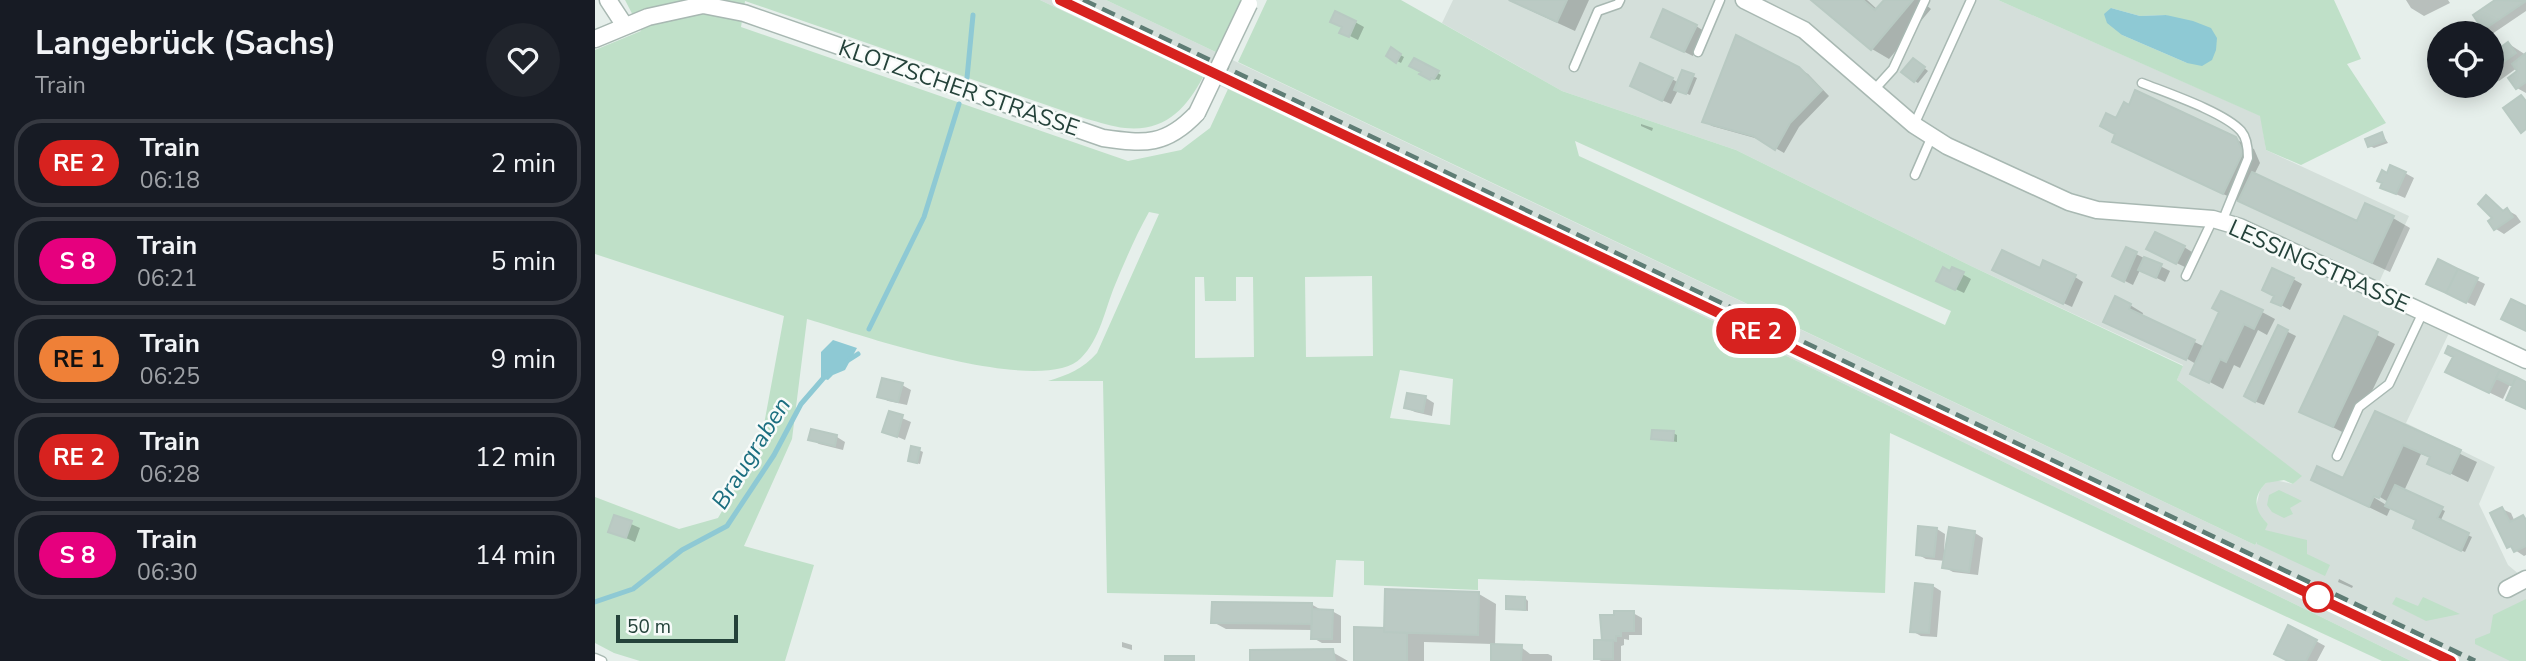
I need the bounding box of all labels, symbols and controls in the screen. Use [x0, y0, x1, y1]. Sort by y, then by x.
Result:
text: Langebrück (Sachs) [35, 21, 336, 66]
map controls [2427, 21, 2504, 98]
button: locate [2427, 21, 2504, 98]
button: heart [486, 23, 560, 97]
street label: KLOTZSCHER STRASSE [834, 32, 1084, 144]
text: Train [35, 70, 86, 101]
text: Train [140, 130, 200, 165]
text: 2 min [491, 146, 556, 181]
text: RE 2 [53, 147, 105, 179]
text: 06:18 [140, 165, 200, 196]
street label: LESSINGSTRASSE [2224, 212, 2414, 320]
text: Train [137, 228, 197, 263]
text: 5 min [491, 244, 556, 279]
text: S 8 [59, 245, 96, 277]
text: 06:21 [137, 263, 197, 294]
line badge: RE 2 [1707, 308, 1805, 354]
text: RE 2 [1730, 315, 1782, 347]
text: Train [140, 326, 200, 361]
text: 9 min [491, 342, 556, 377]
text: RE 1 [53, 343, 105, 375]
text: 06:25 [140, 361, 200, 392]
water label: Braugraben [704, 391, 798, 515]
text: Train [140, 424, 200, 459]
text: 12 min [475, 440, 556, 475]
text: RE 2 [53, 441, 105, 473]
text: 06:28 [140, 459, 200, 490]
text: Train [137, 522, 197, 557]
text: 14 min [475, 538, 556, 573]
text: S 8 [59, 539, 96, 571]
text: 06:30 [137, 557, 197, 588]
unlabelled marker [2303, 582, 2333, 612]
scale bar [616, 612, 739, 644]
text: 50 m [627, 614, 671, 640]

